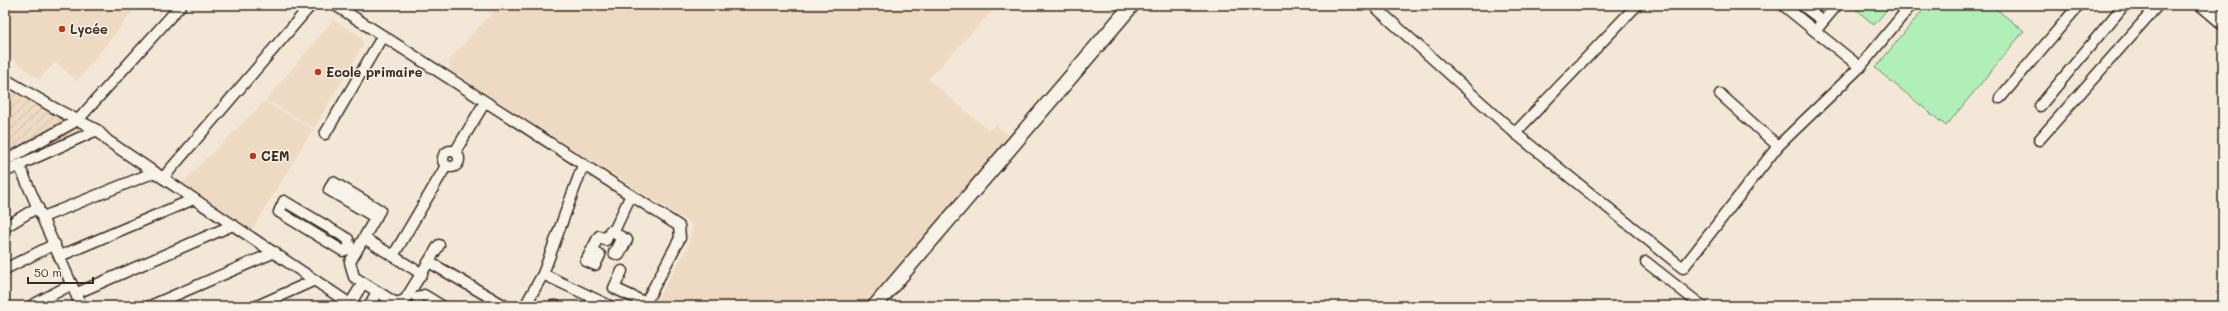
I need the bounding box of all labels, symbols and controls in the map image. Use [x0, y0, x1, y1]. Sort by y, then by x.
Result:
place label: Lycée [70, 20, 108, 38]
marker: Lycée [57, 24, 67, 34]
place label: Ecole primaire [326, 63, 423, 80]
marker: Ecole primaire [313, 67, 323, 77]
place label: CEM [261, 147, 289, 164]
marker: CEM [248, 151, 258, 161]
scale bar [28, 259, 93, 285]
text: 50 m [34, 264, 62, 280]

